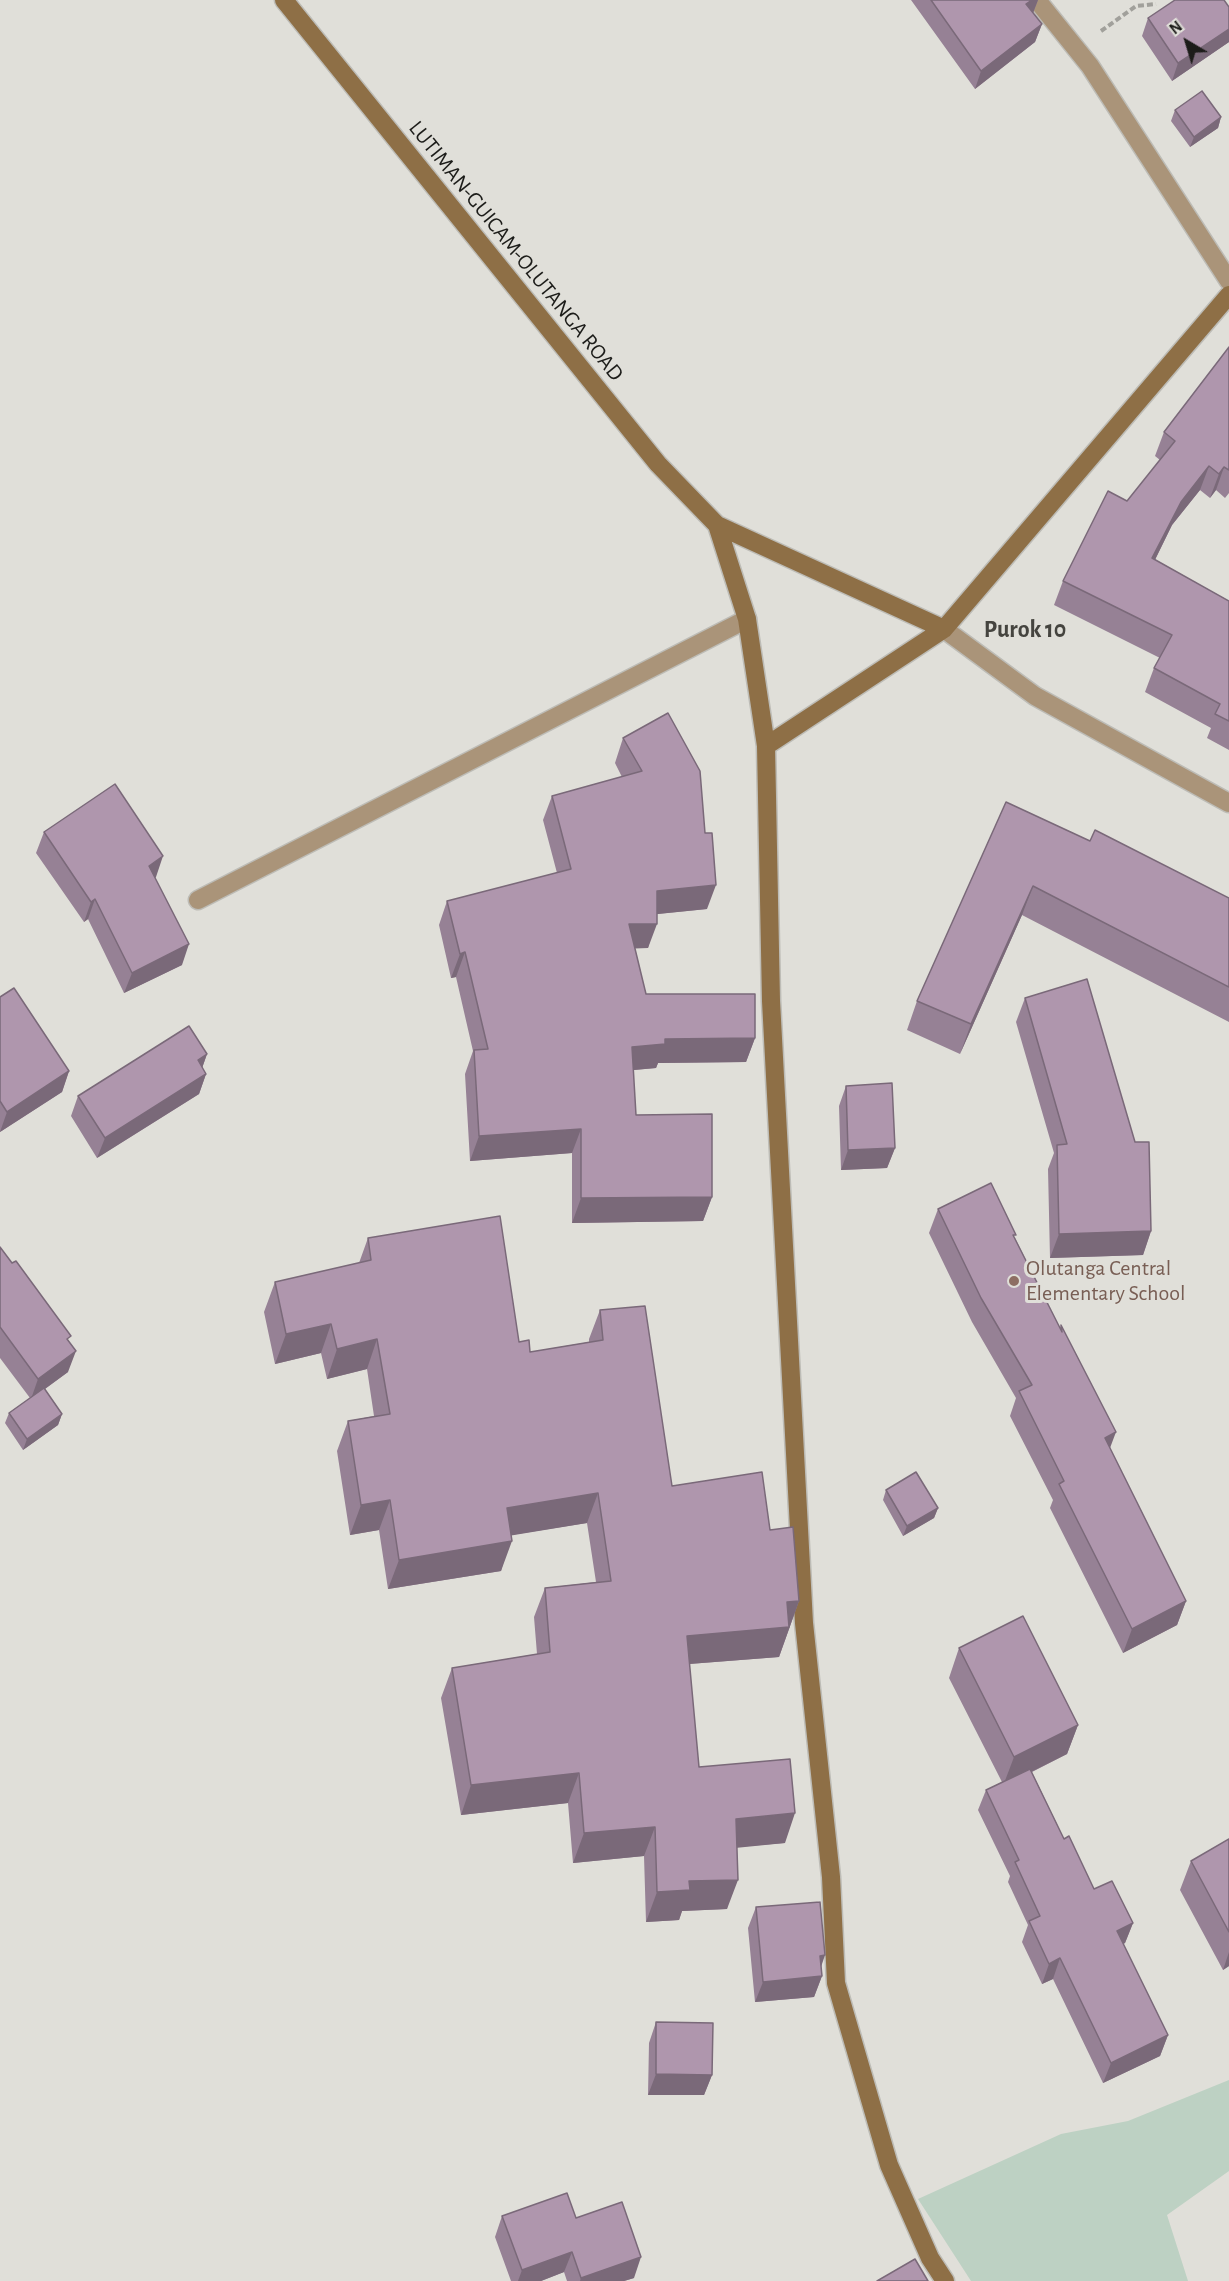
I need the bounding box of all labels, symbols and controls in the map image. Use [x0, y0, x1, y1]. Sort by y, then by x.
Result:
north arrow [1157, 12, 1217, 72]
text: N [1167, 18, 1185, 38]
street label: LUTIMAN-GUICAM-OLUTANGA ROAD [403, 116, 629, 386]
district label: Purok 10 [984, 616, 1066, 644]
place label: Olutanga Central Elementary School [1026, 1255, 1185, 1306]
marker: Olutanga Central Elementary School [1007, 1274, 1021, 1288]

